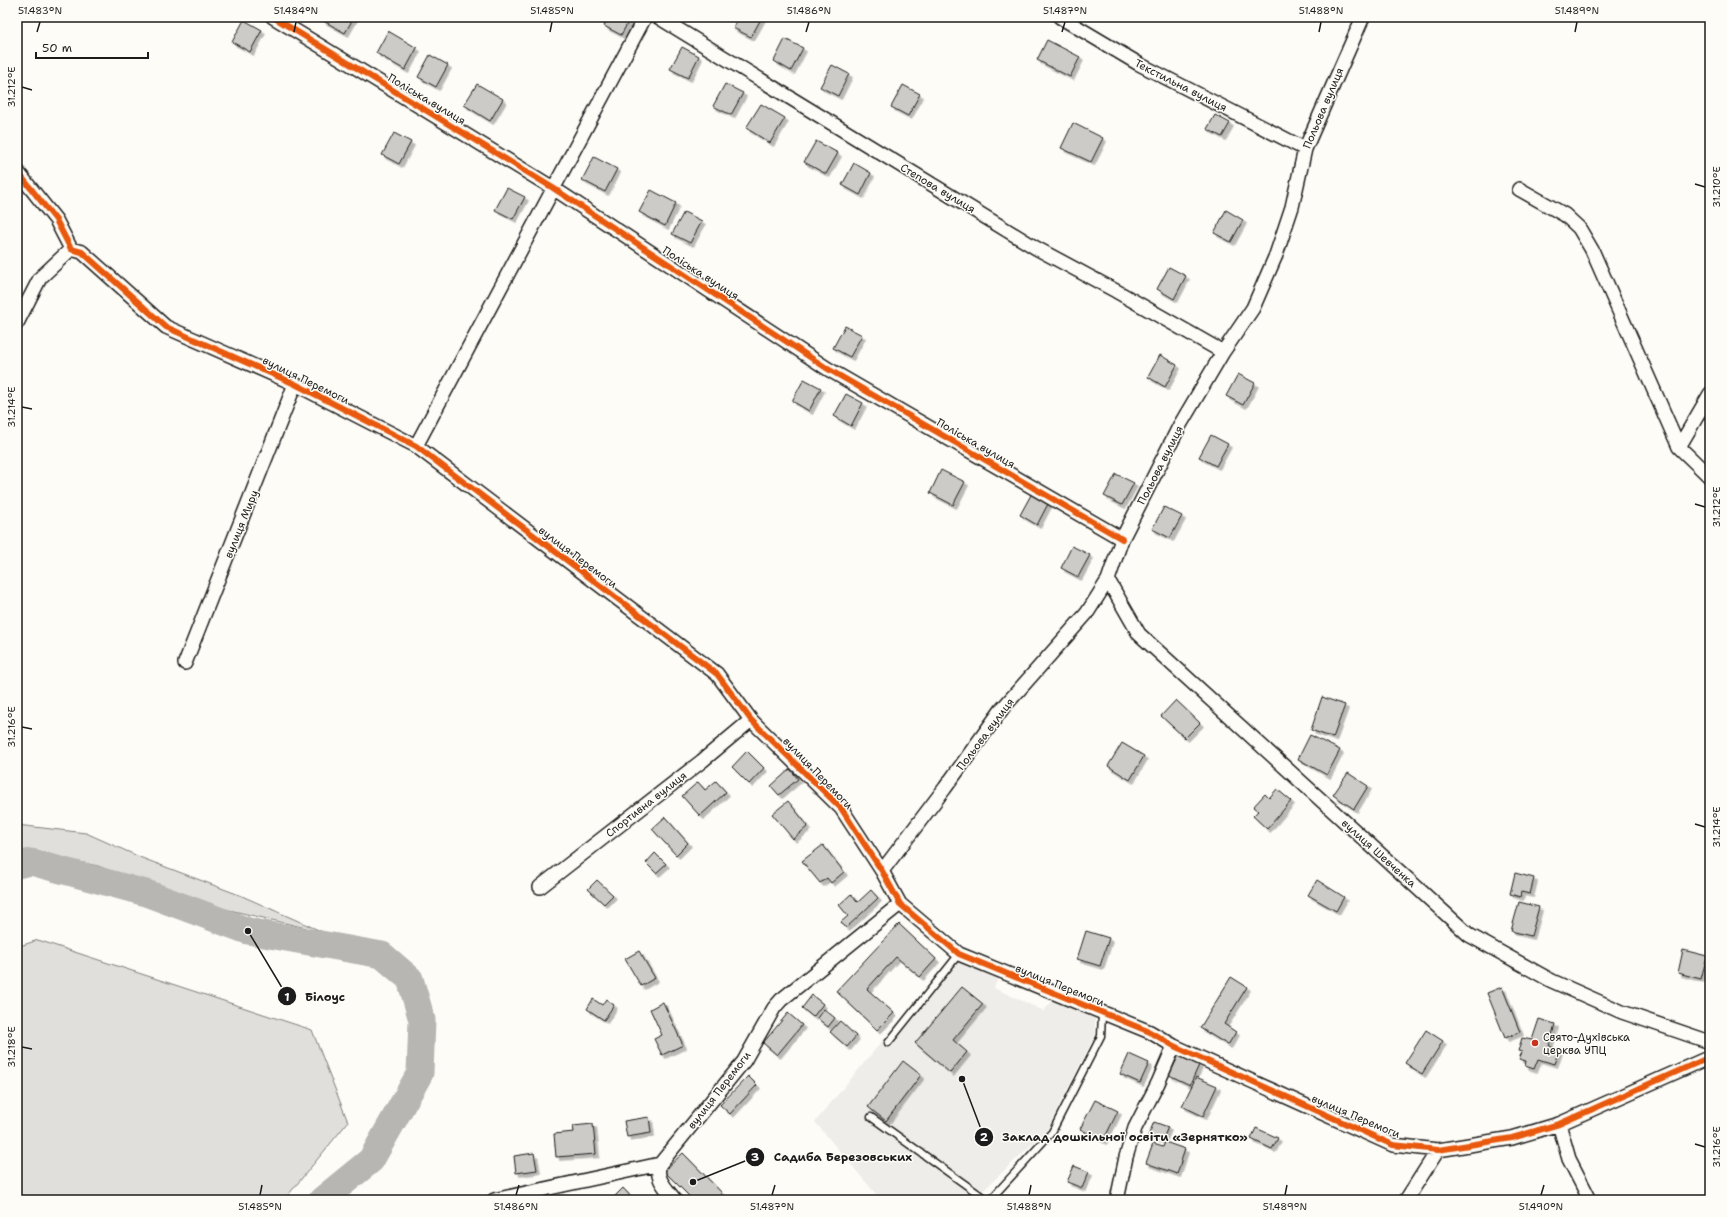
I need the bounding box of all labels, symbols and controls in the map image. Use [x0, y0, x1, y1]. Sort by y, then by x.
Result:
text: 51.483°N [18, 4, 62, 17]
text: 51.484°N [274, 4, 318, 17]
text: 51.485°N [530, 4, 574, 17]
text: 51.486°N [787, 4, 831, 17]
text: 51.487°N [1043, 4, 1087, 17]
text: 51.488°N [1299, 4, 1343, 17]
text: 51.489°N [1555, 4, 1599, 17]
scale bar [36, 34, 148, 60]
text: 50 m [42, 40, 72, 56]
street label: Текстильна вулиця [1132, 56, 1230, 115]
street label: Польова вулиця [1300, 65, 1347, 151]
text: 31.212°E [5, 66, 18, 108]
street label: Поліська вулиця [385, 70, 468, 129]
street label: Степова вулиця [897, 160, 978, 217]
text: 31.210°E [1710, 166, 1723, 208]
street label: Поліська вулиця [660, 243, 742, 304]
street label: вулиця Перемоги [260, 353, 352, 408]
text: 31.214°E [5, 386, 18, 428]
street label: Поліська вулиця [934, 415, 1018, 472]
street label: Польова вулиця [1134, 423, 1187, 507]
text: 31.212°E [1710, 486, 1723, 528]
street label: вулиця Миру [221, 488, 262, 561]
street label: вулиця Перемоги [535, 523, 620, 592]
street label: Польова вулиця [953, 695, 1018, 773]
text: 31.216°E [5, 706, 18, 748]
street label: вулиця Перемоги [779, 734, 856, 813]
street label: Спортивна вулиця [603, 768, 690, 841]
text: 31.214°E [1710, 806, 1723, 848]
street label: вулиця Шевченка [1338, 816, 1419, 891]
street label: вулиця Перемоги [1013, 961, 1107, 1010]
callout: Білоус [277, 984, 353, 1008]
text: 1 [284, 989, 290, 1005]
text: Білоус [305, 989, 345, 1005]
text: 31.218°E [5, 1026, 18, 1068]
place label: Свято-Духівська церква УПЦ [1543, 1030, 1630, 1058]
marker: Свято-Духівська церква УПЦ [1530, 1038, 1540, 1048]
street label: вулиця Перемоги [684, 1048, 754, 1132]
street label: вулиця Перемоги [1309, 1091, 1402, 1142]
callout: Заклад дошкільної освіти «Зернятко» [974, 1125, 1256, 1149]
text: 31.216°E [1710, 1126, 1723, 1168]
text: 2 [980, 1129, 989, 1145]
text: Заклад дошкільної освіти «Зернятко» [1002, 1129, 1248, 1145]
callout: Садиба Березовських [745, 1145, 920, 1169]
text: 3 [751, 1149, 759, 1165]
text: Садиба Березовських [774, 1149, 912, 1165]
text: 51.485°N [238, 1200, 282, 1213]
text: 51.486°N [494, 1200, 538, 1213]
text: 51.487°N [750, 1200, 794, 1213]
text: 51.488°N [1007, 1200, 1051, 1213]
text: 51.489°N [1263, 1200, 1307, 1213]
text: 51.490°N [1519, 1200, 1563, 1213]

